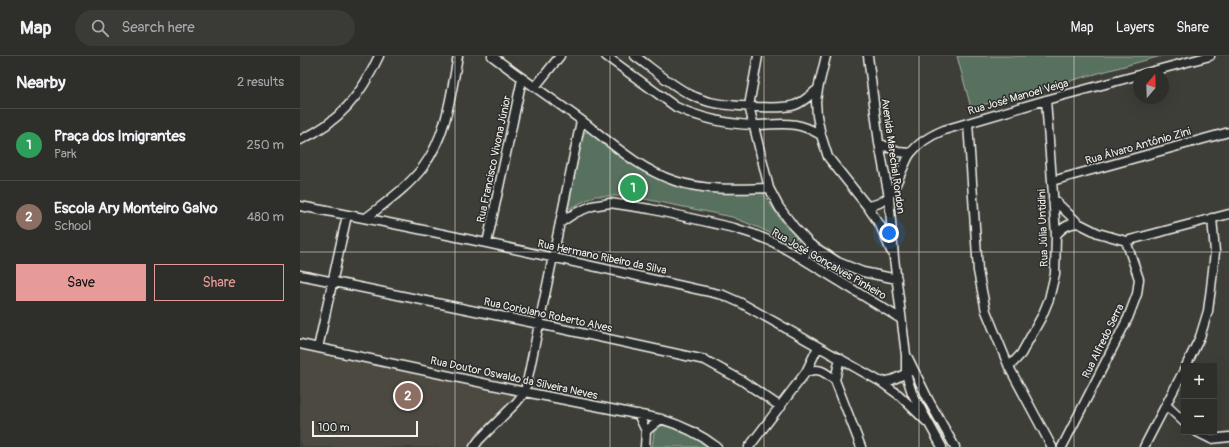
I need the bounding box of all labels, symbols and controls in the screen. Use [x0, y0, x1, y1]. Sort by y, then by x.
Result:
search box [75, 10, 355, 46]
text: Map [20, 16, 51, 40]
icon: search [89, 17, 111, 39]
text: Search here [121, 18, 195, 37]
text: Map [1071, 19, 1094, 36]
text: Layers [1116, 19, 1154, 36]
text: Share [1176, 19, 1209, 36]
north arrow [1133, 68, 1169, 104]
text: Nearby [16, 72, 65, 93]
text: 2 results [237, 74, 284, 90]
street label: Rua José Manoel Veiga [966, 76, 1070, 118]
street label: Rua Francisco Vivona Júnior [474, 94, 514, 224]
street label: Avenida Marechal Rondon [878, 97, 908, 215]
street label: Rua Álvaro Antônio Zini [1084, 125, 1192, 167]
text: Praça dos Imigrantes [54, 127, 186, 146]
text: 1 [26, 137, 32, 153]
text: 250 m [246, 137, 284, 153]
text: Park [54, 146, 77, 162]
pin: 1 [620, 173, 646, 203]
street label: Rua Júlia Untidini [1035, 189, 1051, 267]
text: Escola Ary Monteiro Galvo [54, 199, 218, 218]
text: 2 [25, 209, 33, 225]
text: 480 m [247, 209, 284, 225]
text: School [54, 218, 91, 234]
your location [879, 223, 899, 243]
street label: Rua José Gonçalves Pinheiro [769, 226, 889, 302]
street label: Rua Hermano Ribeiro da Silva [536, 237, 668, 277]
button: Save [16, 264, 146, 301]
button: Share [154, 264, 284, 301]
street label: Rua Coriolano Roberto Alves [483, 295, 613, 335]
street label: Rua Alfredo Serra [1079, 302, 1127, 380]
street label: Rua Doutor Oswaldo da Silveira Neves [429, 354, 599, 402]
map controls [1181, 363, 1217, 435]
button: + [1181, 363, 1217, 399]
pin: 2 [395, 381, 421, 411]
button: − [1181, 399, 1217, 435]
scale bar [312, 419, 418, 438]
text: 100 m [318, 421, 349, 434]

